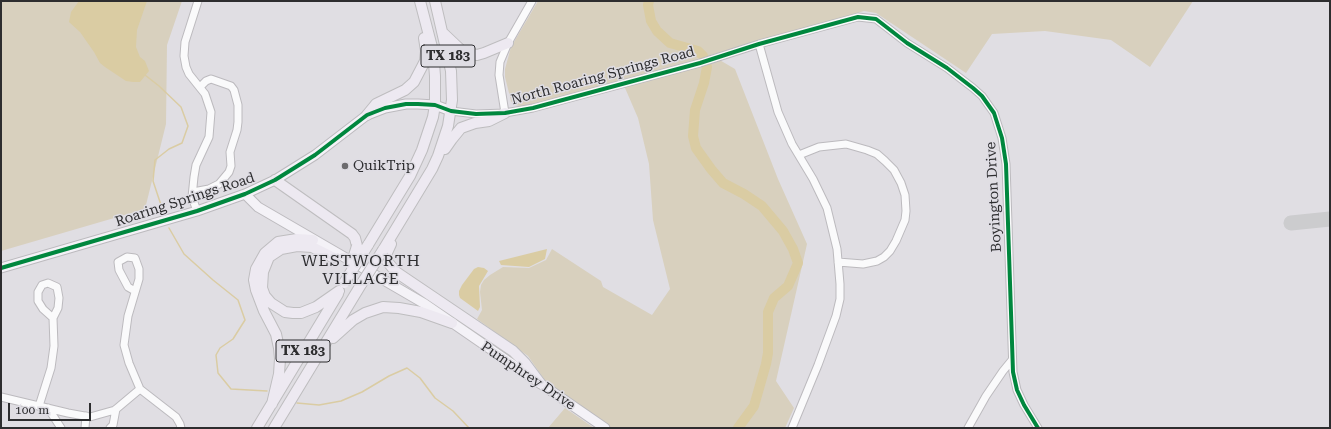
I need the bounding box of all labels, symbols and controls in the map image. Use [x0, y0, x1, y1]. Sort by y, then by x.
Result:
street label: North Roaring Springs Road [509, 43, 697, 109]
road number: TX 183 [421, 45, 475, 67]
street label: Boyington Drive [983, 141, 1005, 253]
place label: QuikTrip [353, 158, 415, 174]
marker: QuikTrip [340, 161, 350, 171]
street label: Roaring Springs Road [113, 169, 257, 231]
district label: WESTWORTH VILLAGE [301, 251, 421, 289]
street label: Pumphrey Drive [478, 338, 578, 414]
road number: TX 183 [276, 340, 330, 362]
scale bar [10, 395, 93, 421]
text: 100 m [15, 403, 49, 417]

